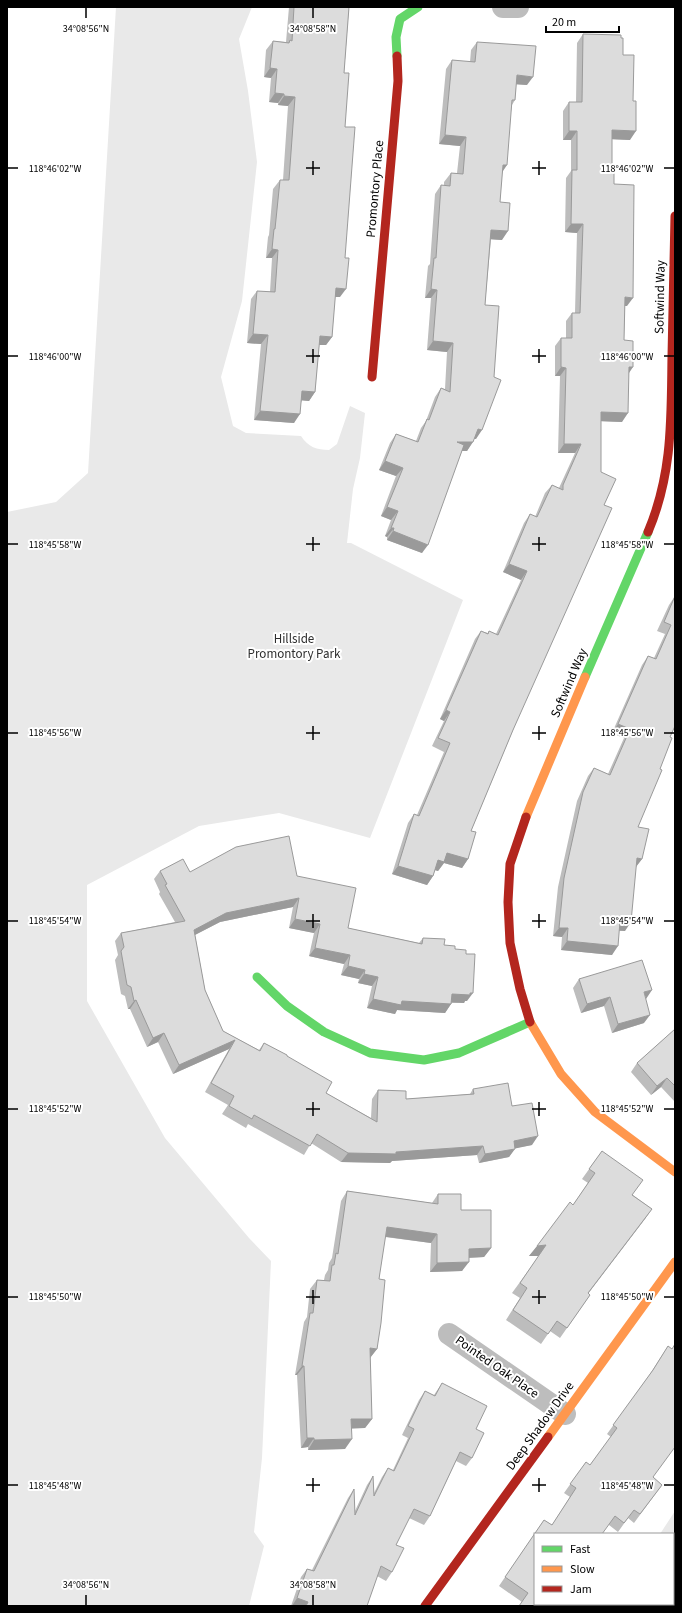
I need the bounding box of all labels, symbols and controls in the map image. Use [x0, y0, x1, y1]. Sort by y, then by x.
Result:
scale bar [546, 8, 619, 34]
text: 20 m [552, 14, 576, 31]
text: 34°08'56"N [63, 22, 109, 36]
text: 34°08'58"N [290, 22, 336, 36]
street label: Promontory Place [362, 139, 388, 239]
text: 118°46'02"W [29, 162, 81, 176]
text: 118°46'02"W [601, 162, 653, 176]
street label: Softwind Way [650, 260, 670, 334]
text: 118°46'00"W [29, 350, 81, 364]
text: 118°46'00"W [601, 350, 653, 364]
text: 118°45'58"W [29, 538, 81, 552]
text: 118°45'58"W [601, 538, 653, 552]
park label: Hillside Promontory Park [248, 630, 341, 663]
street label: Softwind Way [546, 646, 592, 720]
text: 118°45'56"W [29, 726, 81, 740]
text: 118°45'56"W [601, 726, 653, 740]
text: 118°45'54"W [29, 914, 81, 928]
text: 118°45'54"W [601, 914, 653, 928]
text: 118°45'52"W [29, 1102, 81, 1116]
text: 118°45'52"W [601, 1102, 653, 1116]
text: 118°45'50"W [29, 1290, 81, 1304]
text: 118°45'50"W [601, 1290, 653, 1304]
street label: Pointed Oak Place [452, 1331, 542, 1403]
street label: Deep Shadow Drive [502, 1378, 578, 1474]
text: 118°45'48"W [29, 1479, 81, 1493]
text: 118°45'48"W [601, 1479, 653, 1493]
legend [534, 1533, 674, 1605]
text: Fast [570, 1541, 590, 1558]
text: Slow [570, 1561, 595, 1578]
text: 34°08'56"N [63, 1578, 109, 1592]
text: 34°08'58"N [290, 1578, 336, 1592]
text: Jam [570, 1581, 592, 1598]

